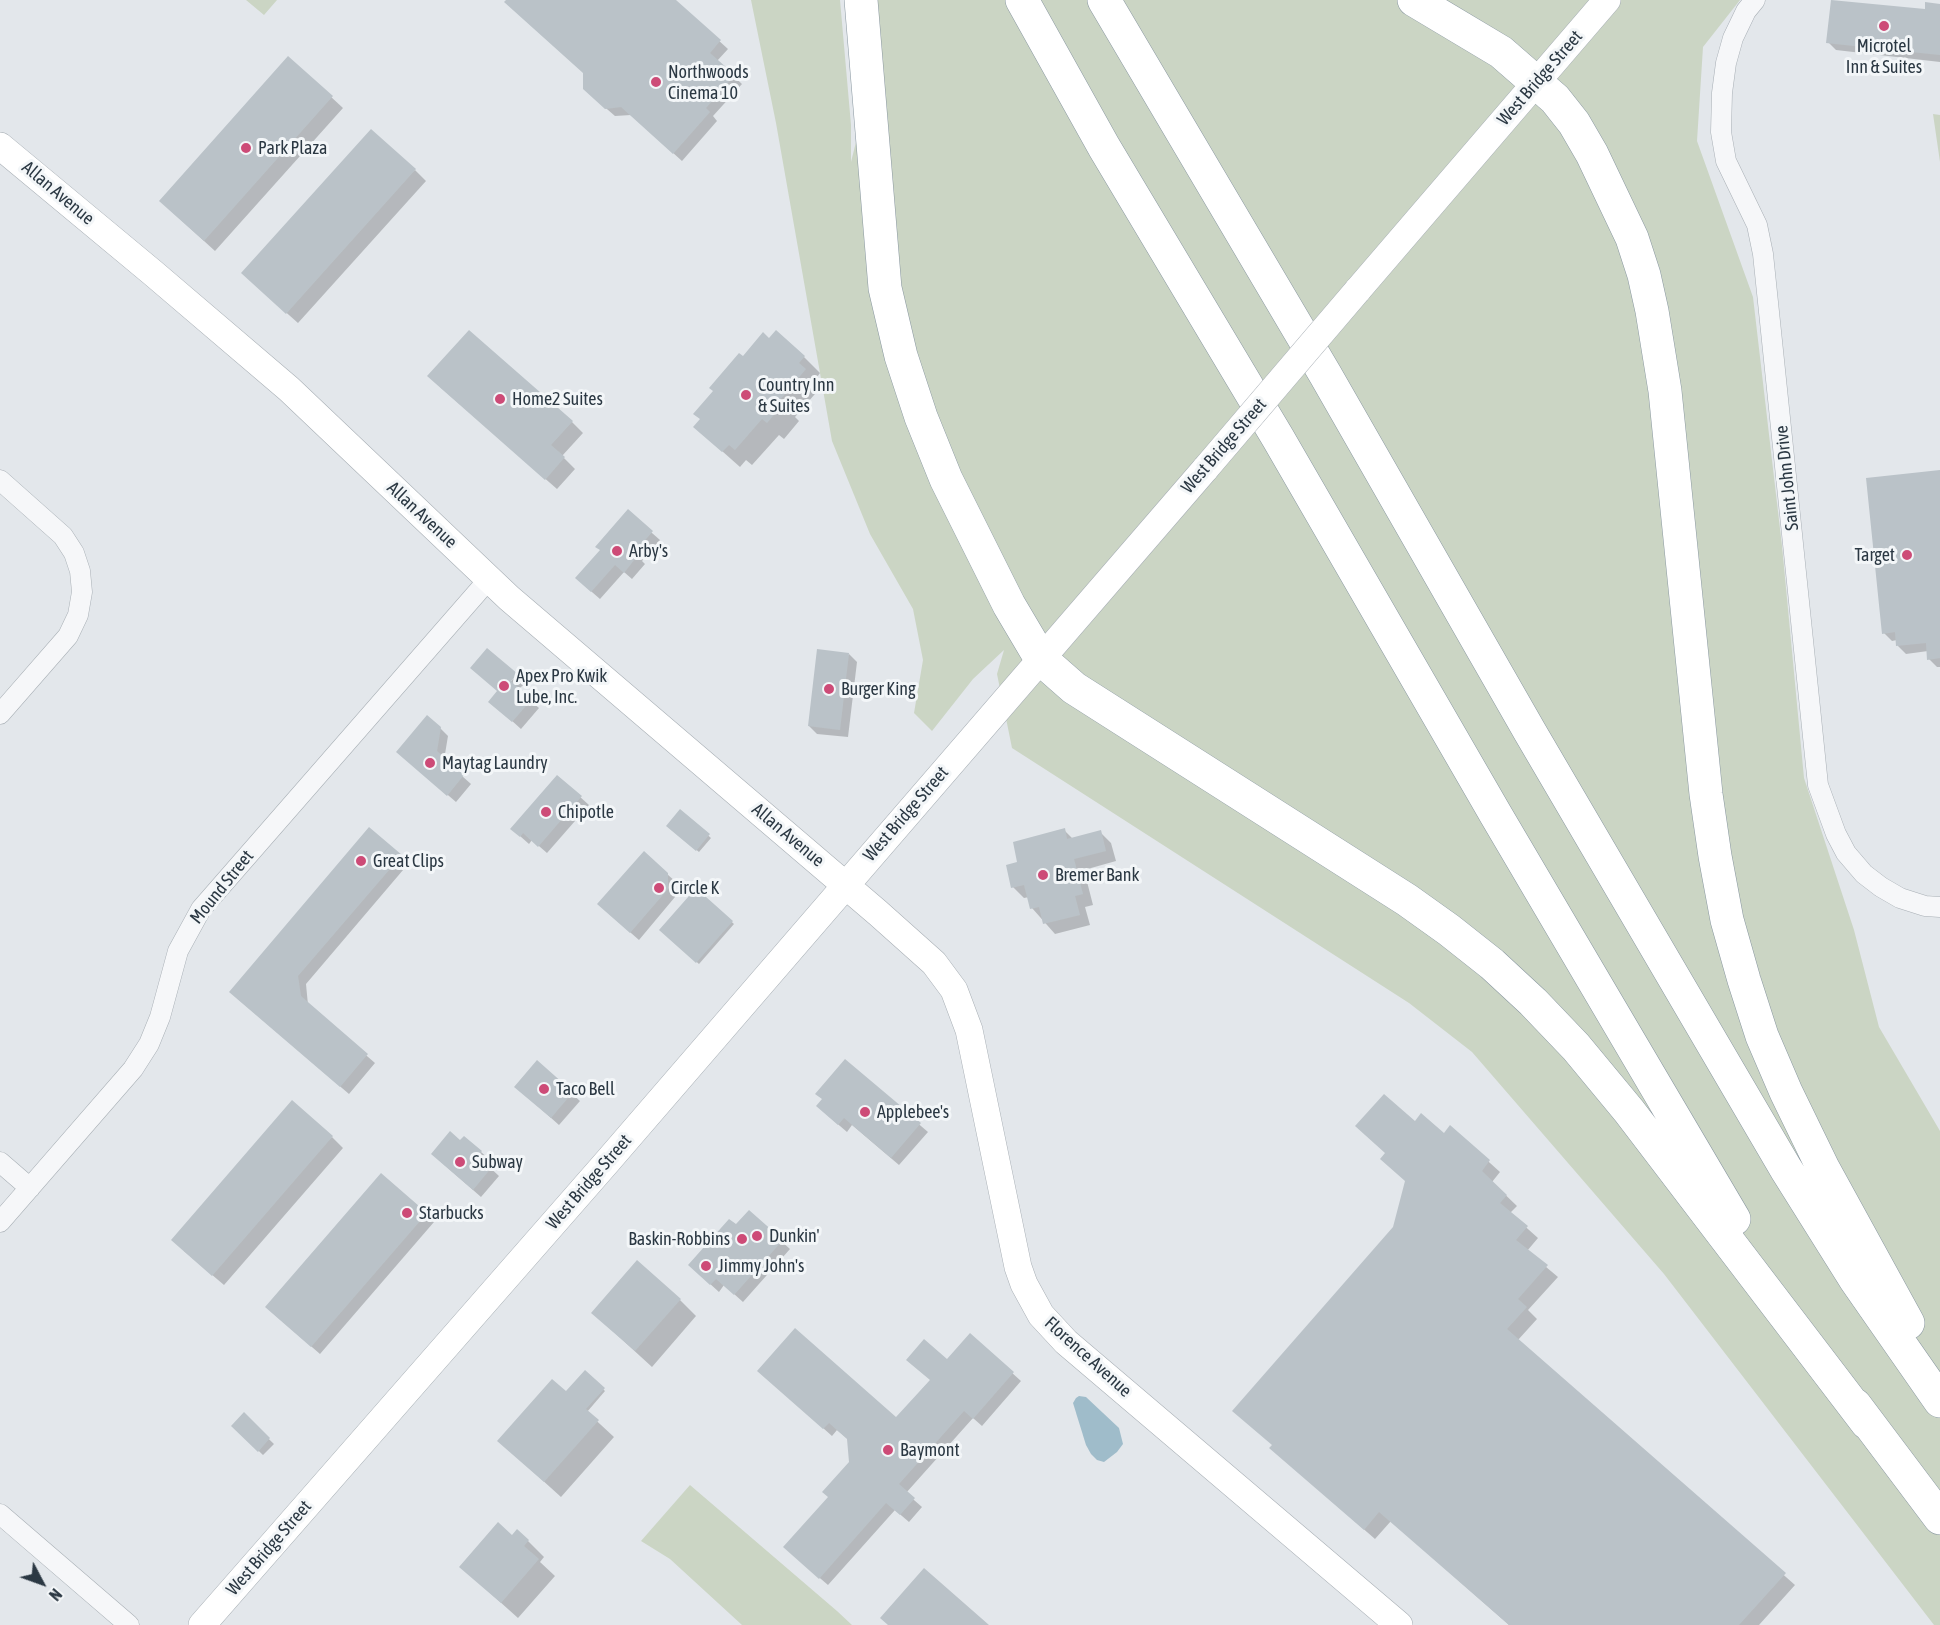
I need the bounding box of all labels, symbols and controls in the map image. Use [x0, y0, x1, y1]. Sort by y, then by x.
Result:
marker: Microtel Inn & Suites [1877, 19, 1891, 33]
street label: West Bridge Street [1493, 26, 1587, 130]
place label: Microtel Inn & Suites [1846, 35, 1922, 78]
place label: Northwoods Cinema 10 [668, 61, 748, 104]
marker: Northwoods Cinema 10 [649, 75, 663, 89]
place label: Park Plaza [258, 137, 327, 159]
marker: Park Plaza [239, 141, 253, 155]
street label: Allan Avenue [17, 157, 99, 229]
place label: Country Inn & Suites [758, 374, 834, 416]
place label: Home2 Suites [512, 388, 603, 410]
marker: Country Inn & Suites [739, 388, 753, 402]
marker: Home2 Suites [493, 392, 507, 406]
street label: West Bridge Street [1177, 394, 1271, 498]
street label: Saint John Drive [1771, 424, 1803, 532]
street label: Allan Avenue [383, 477, 461, 553]
place label: Arby's [629, 540, 668, 562]
marker: Arby's [610, 544, 624, 558]
place label: Target [1854, 544, 1895, 566]
marker: Target [1900, 548, 1914, 562]
place label: Apex Pro Kwik Lube, Inc. [516, 665, 607, 708]
place label: Burger King [841, 678, 916, 700]
marker: Apex Pro Kwik Lube, Inc. [497, 679, 511, 693]
marker: Burger King [822, 682, 836, 696]
place label: Maytag Laundry [442, 752, 548, 774]
marker: Maytag Laundry [423, 756, 437, 770]
street label: West Bridge Street [859, 762, 953, 866]
street label: Allan Avenue [747, 799, 829, 871]
place label: Chipotle [558, 801, 614, 823]
marker: Chipotle [539, 805, 553, 819]
street label: Mound Street [186, 846, 258, 928]
place label: Great Clips [373, 850, 444, 872]
marker: Great Clips [354, 854, 368, 868]
place label: Bremer Bank [1055, 864, 1139, 886]
marker: Bremer Bank [1036, 868, 1050, 882]
place label: Circle K [671, 877, 719, 899]
marker: Circle K [652, 881, 666, 895]
place label: Taco Bell [556, 1078, 615, 1100]
marker: Taco Bell [537, 1082, 551, 1096]
place label: Applebee's [877, 1101, 949, 1123]
marker: Applebee's [858, 1105, 872, 1119]
street label: West Bridge Street [542, 1130, 636, 1234]
place label: Subway [472, 1151, 523, 1173]
marker: Subway [453, 1155, 467, 1169]
place label: Starbucks [419, 1202, 484, 1224]
marker: Starbucks [400, 1206, 414, 1220]
place label: Dunkin' [769, 1225, 819, 1247]
place label: Baskin-Robbins [628, 1228, 730, 1250]
marker: Dunkin' [750, 1229, 764, 1243]
marker: Baskin-Robbins [735, 1232, 749, 1246]
place label: Jimmy John's [718, 1255, 804, 1277]
marker: Jimmy John's [699, 1259, 713, 1273]
street label: Florence Avenue [1040, 1312, 1136, 1402]
place label: Baymont [900, 1439, 960, 1461]
marker: Baymont [881, 1443, 895, 1457]
street label: West Bridge Street [222, 1496, 316, 1600]
north arrow [12, 1553, 72, 1613]
text: N [46, 1585, 65, 1604]

